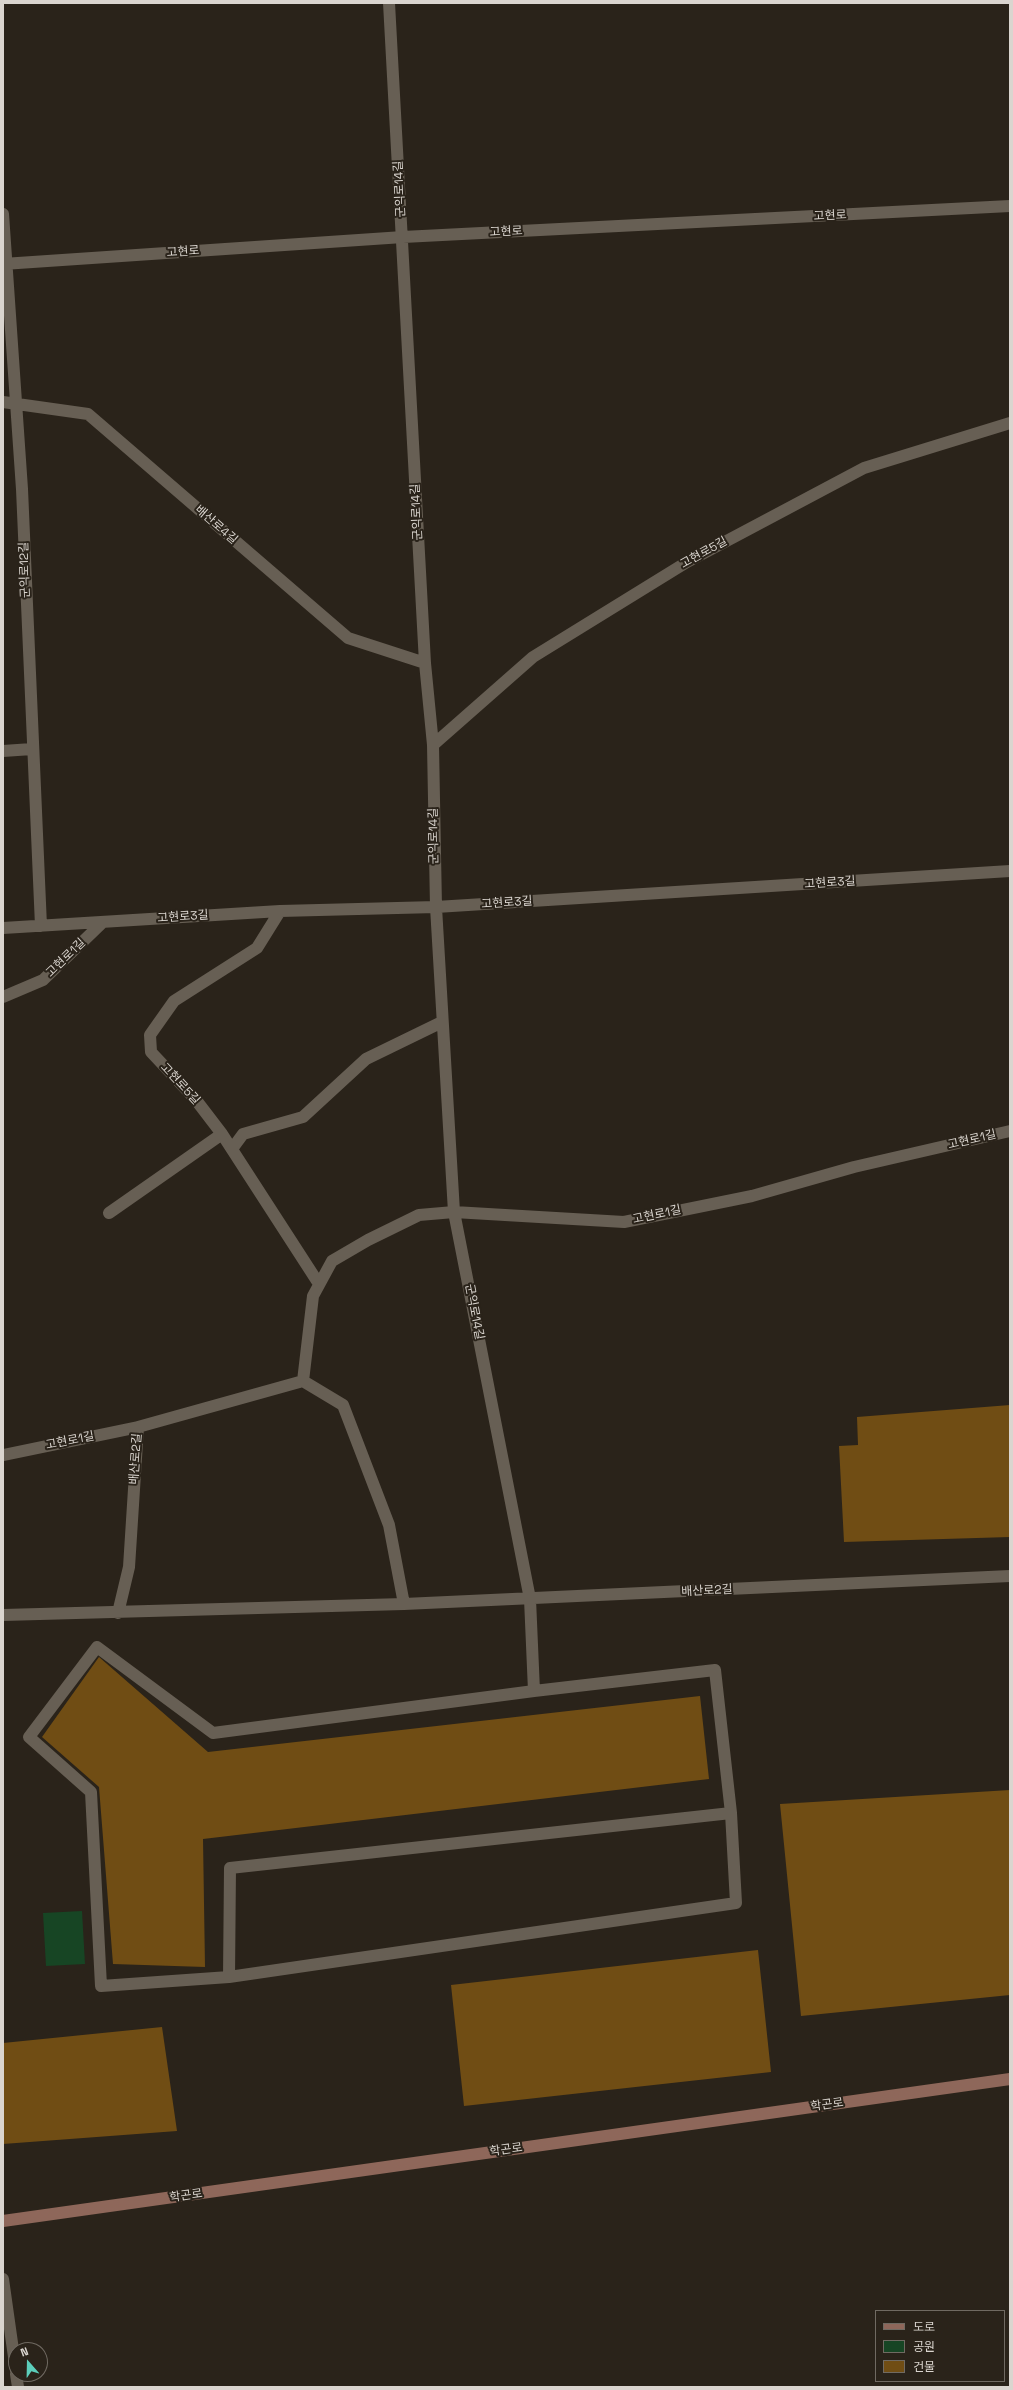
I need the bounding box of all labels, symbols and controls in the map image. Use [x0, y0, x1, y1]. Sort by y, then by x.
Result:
street label: 군익로14길 [391, 160, 409, 218]
street label: 고현로 [813, 208, 847, 224]
street label: 고현로 [489, 224, 523, 240]
street label: 고현로 [166, 244, 200, 260]
street label: 군익로14길 [408, 483, 426, 541]
street label: 배산로4길 [192, 503, 240, 547]
street label: 고현로5길 [678, 534, 730, 572]
street label: 군익로12길 [17, 542, 33, 598]
street label: 군익로14길 [426, 808, 442, 864]
street label: 고현로3길 [804, 874, 856, 892]
street label: 고현로3길 [481, 894, 533, 912]
street label: 고현로3길 [157, 908, 209, 926]
street label: 고현로1길 [43, 936, 89, 980]
street label: 고현로5길 [157, 1060, 203, 1108]
street label: 고현로1길 [946, 1127, 998, 1153]
street label: 고현로1길 [631, 1203, 683, 1227]
street label: 군익로14길 [462, 1283, 486, 1341]
street label: 고현로1길 [44, 1429, 96, 1453]
street label: 배산로2길 [127, 1433, 145, 1485]
street label: 배산로2길 [681, 1582, 733, 1600]
street label: 학곤로 [810, 2096, 844, 2114]
street label: 학곤로 [489, 2141, 523, 2159]
street label: 학곤로 [169, 2187, 203, 2205]
legend [875, 2310, 1005, 2382]
text: 도로 [913, 2319, 935, 2335]
text: 공원 [913, 2339, 935, 2355]
north arrow [8, 2342, 48, 2382]
text: N [18, 2344, 30, 2360]
text: 건물 [913, 2359, 935, 2375]

